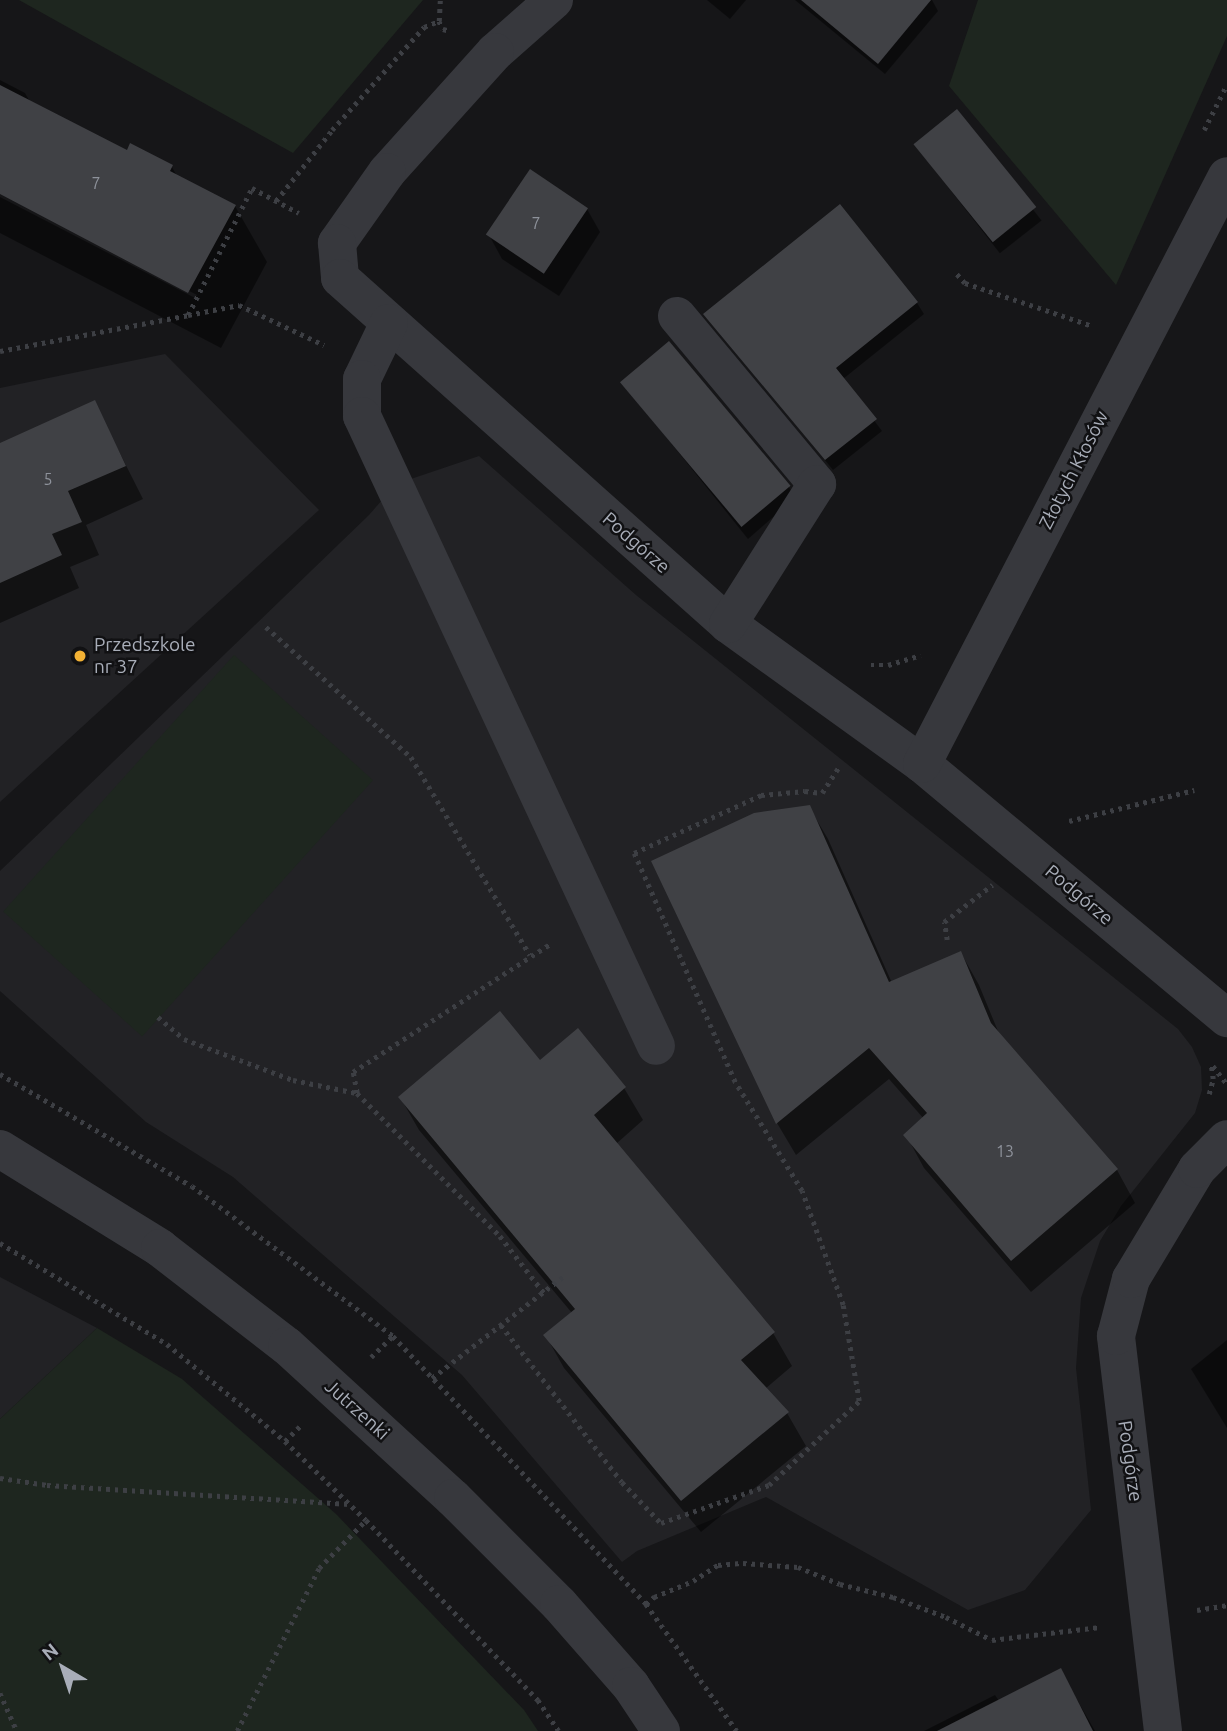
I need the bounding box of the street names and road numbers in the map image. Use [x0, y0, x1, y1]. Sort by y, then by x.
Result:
street label: Złotych Kłosów [1034, 407, 1114, 533]
street label: Podgórze [598, 508, 674, 578]
street label: Podgórze [1040, 860, 1118, 930]
street label: Jutrzenki [320, 1375, 394, 1445]
street label: Podgórze [1113, 1419, 1147, 1503]

